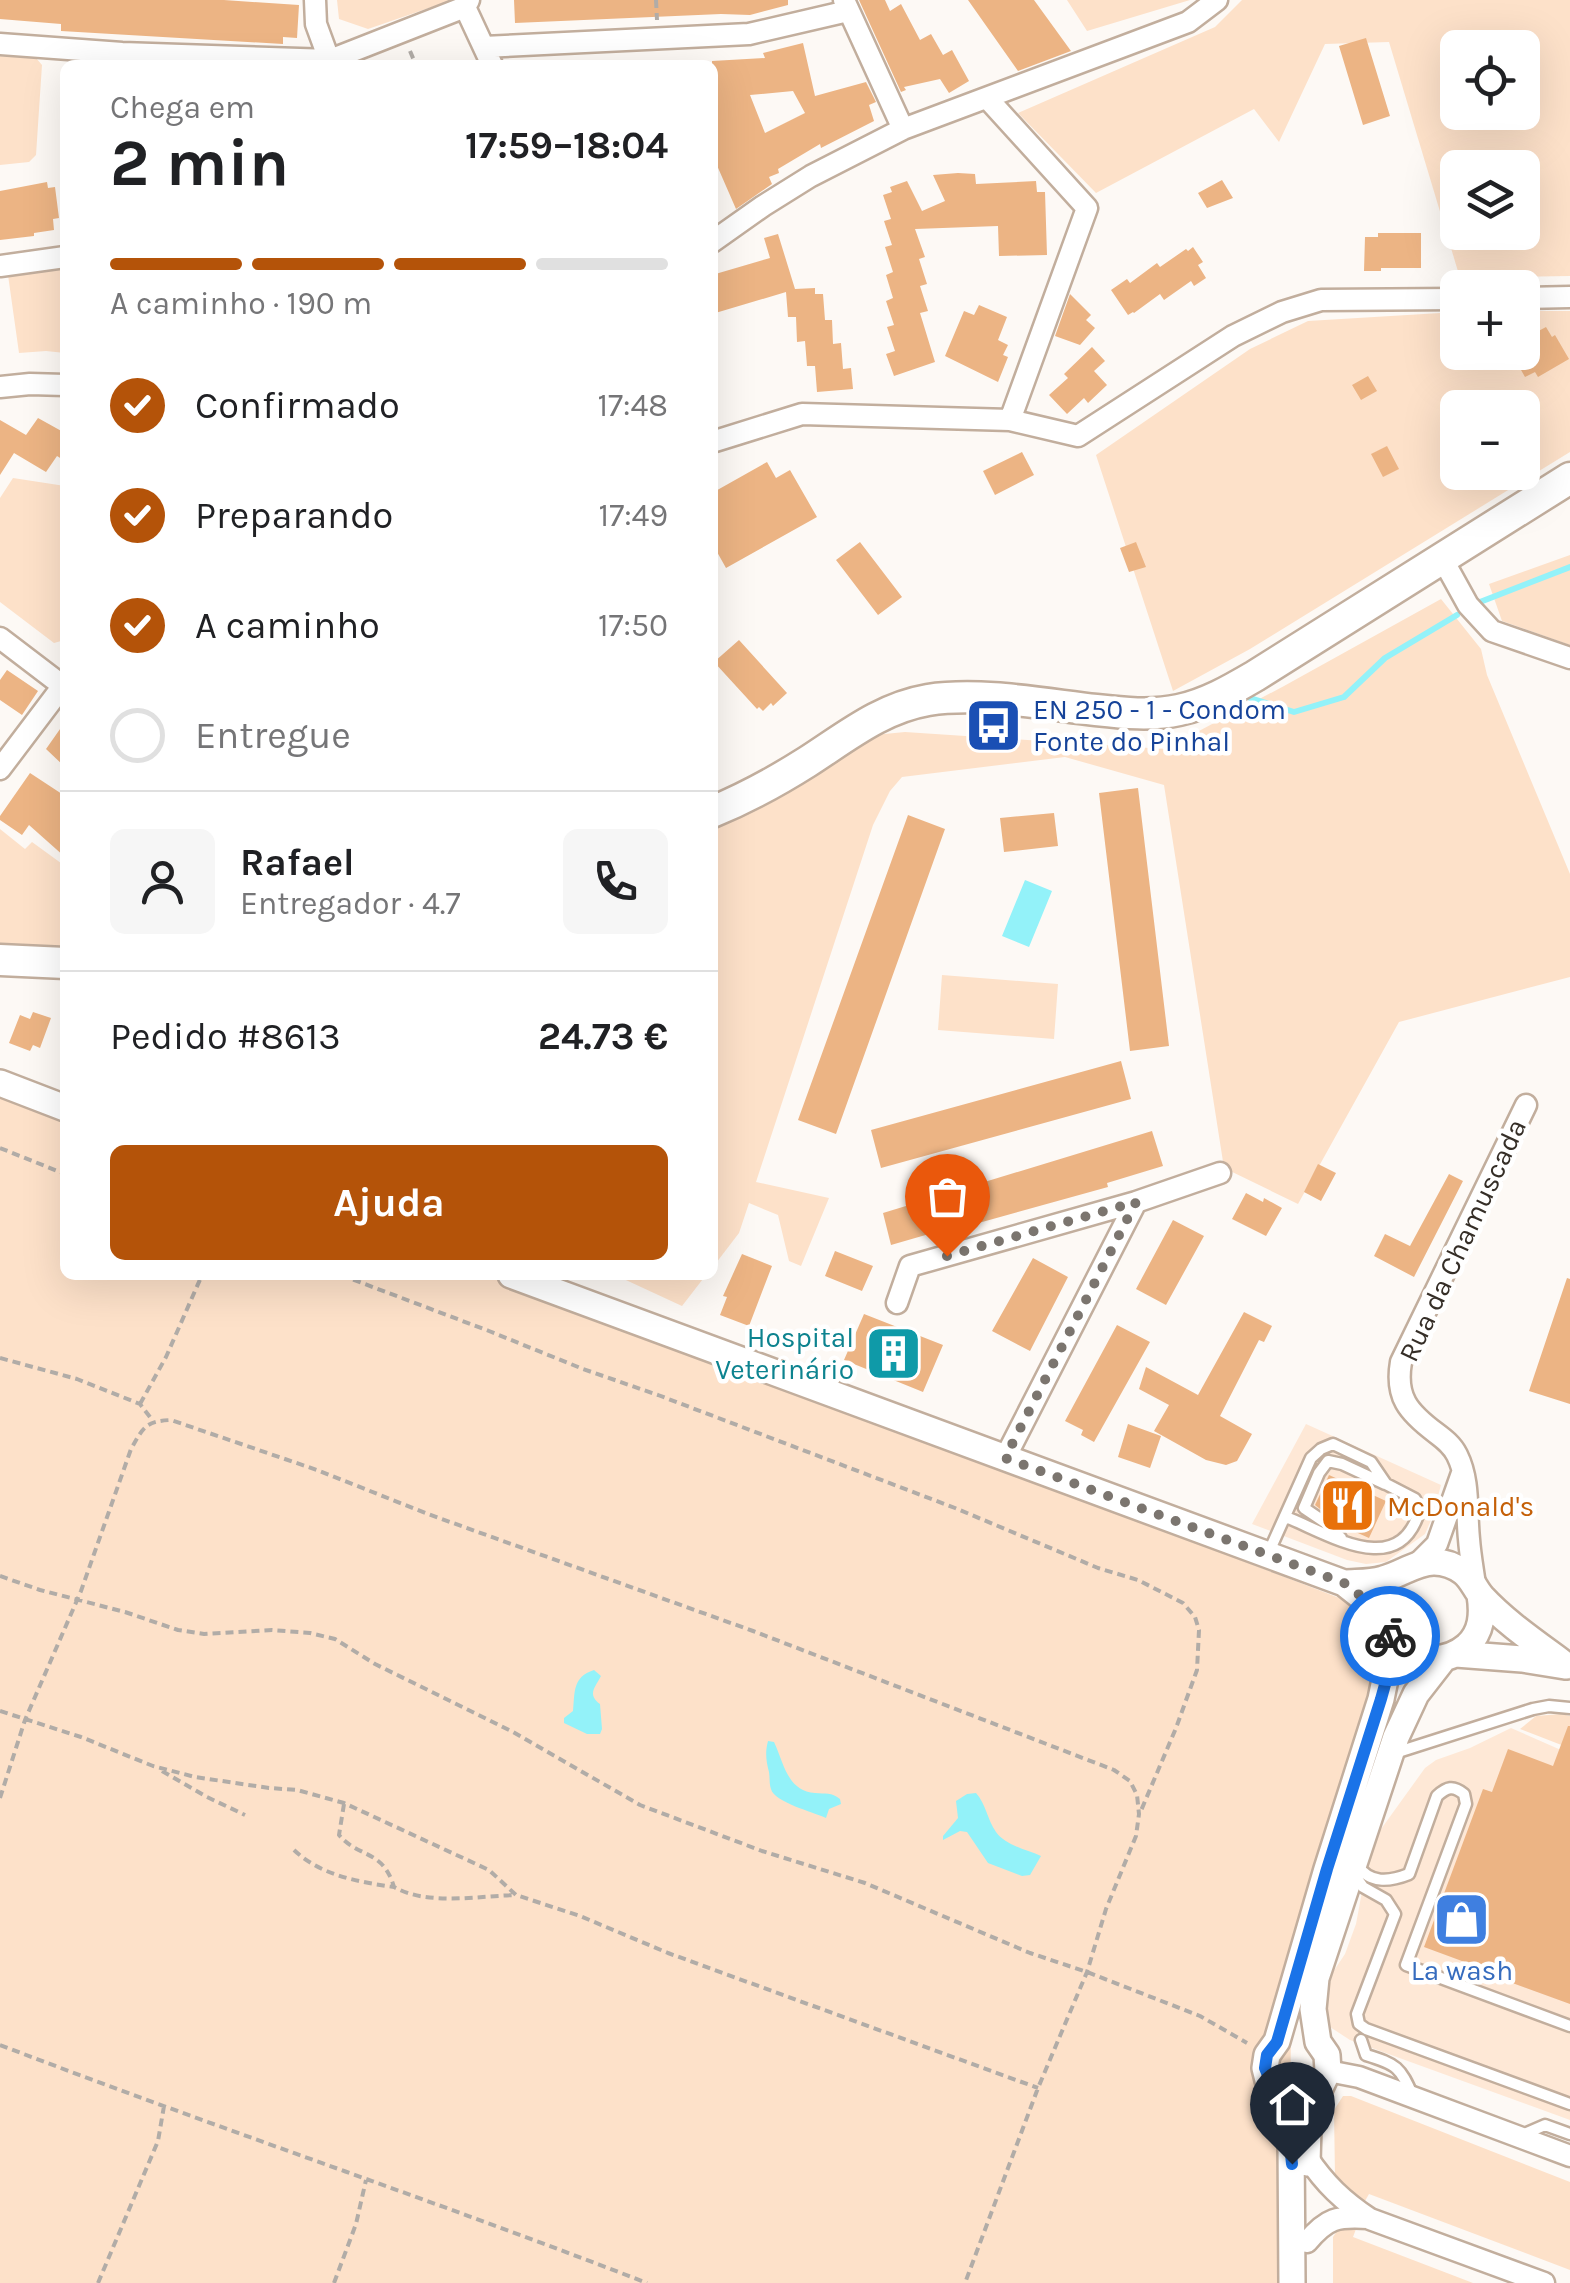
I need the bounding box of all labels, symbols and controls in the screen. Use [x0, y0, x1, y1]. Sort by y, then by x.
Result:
map controls [1440, 30, 1540, 490]
button: locate [1440, 30, 1540, 130]
text: Chega em [110, 89, 255, 126]
text: 17:59–18:04 [465, 123, 668, 168]
text: 2 min [110, 125, 289, 201]
button: layers [1440, 150, 1540, 250]
button: + [1440, 270, 1540, 370]
text: A caminho · 190 m [110, 285, 372, 322]
icon: check [110, 378, 165, 433]
text: Confirmado [195, 383, 400, 428]
text: 17:48 [597, 387, 668, 424]
button: − [1440, 390, 1540, 490]
icon: check [110, 488, 165, 543]
text: Preparando [195, 493, 393, 538]
text: 17:49 [599, 497, 668, 534]
icon: check [110, 598, 165, 653]
text: A caminho [195, 603, 380, 648]
text: 17:50 [598, 607, 668, 644]
place label: EN 250 - 1 - Condom Fonte do Pinhal [1033, 693, 1286, 758]
bus stop icon: EN 250 - 1 - Condom Fonte do Pinhal [964, 695, 1024, 755]
text: Entregue [195, 713, 351, 758]
button: person [110, 829, 215, 934]
button: phone [563, 829, 668, 934]
text: Rafael [240, 840, 355, 885]
text: Entregador · 4.7 [240, 885, 461, 922]
text: Pedido #8613 [110, 1014, 341, 1059]
text: 24.73 € [538, 1014, 668, 1059]
street label: Rua da Chamuscada [1392, 1114, 1533, 1367]
button: Ajuda [110, 1145, 668, 1260]
pin [905, 1154, 990, 1257]
icon: bag [920, 1169, 975, 1224]
place label: Hospital Veterinário [715, 1321, 854, 1386]
building icon: Hospital Veterinário [863, 1323, 923, 1383]
restaurant icon: McDonald's [1318, 1476, 1378, 1536]
place label: McDonald's [1387, 1490, 1534, 1523]
courier [1340, 1586, 1440, 1686]
icon: bike [1363, 1609, 1418, 1664]
shop icon: La wash [1432, 1889, 1492, 1949]
place label: La wash [1411, 1954, 1513, 1987]
pin [1250, 2062, 1335, 2165]
icon: home [1265, 2077, 1320, 2132]

